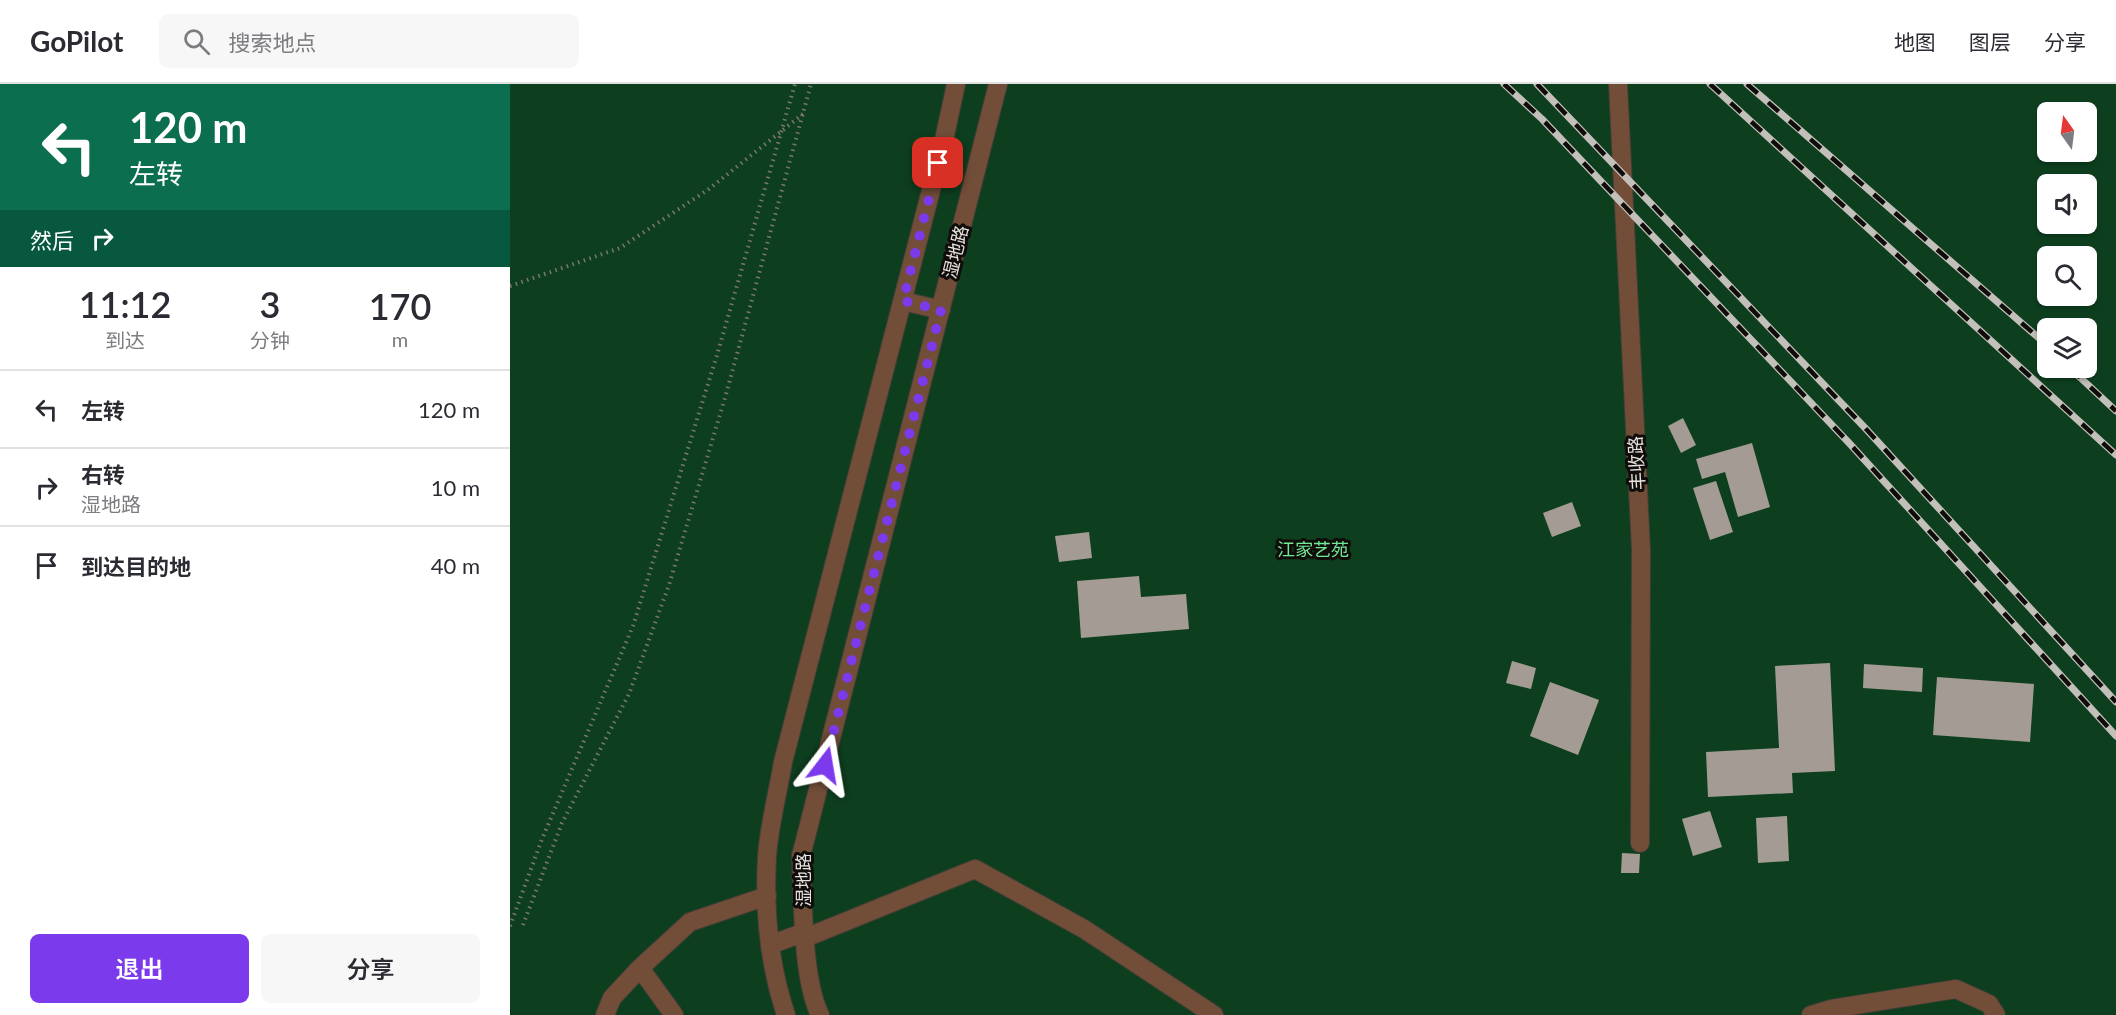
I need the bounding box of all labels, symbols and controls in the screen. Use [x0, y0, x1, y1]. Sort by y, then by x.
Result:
search box [159, 14, 579, 68]
text: GoPilot [30, 24, 123, 58]
icon: search [180, 25, 213, 58]
text: 搜索地点 [228, 29, 316, 56]
text: 地图 [1894, 29, 1936, 54]
text: 图层 [1969, 29, 2011, 54]
text: 分享 [2044, 29, 2086, 54]
text: 120 m [129, 102, 247, 152]
north arrow [2037, 102, 2097, 162]
map controls [2037, 102, 2097, 378]
icon: left [30, 108, 108, 186]
pin [912, 137, 963, 188]
icon: arrive [921, 146, 954, 179]
text: 左转 [129, 157, 183, 190]
button: sound [2037, 174, 2097, 234]
icon: right [86, 222, 119, 255]
street label: 湿地路 [938, 223, 972, 281]
text: 然后 [30, 227, 74, 254]
button: search [2037, 246, 2097, 306]
text: 11:12 [79, 282, 171, 326]
text: 3 [260, 282, 280, 326]
text: 170 [369, 284, 431, 328]
button: layers [2037, 318, 2097, 378]
text: m [392, 327, 408, 351]
text: 到达 [105, 328, 145, 352]
text: 分钟 [250, 328, 290, 352]
icon: left [30, 393, 63, 426]
text: 120 m [418, 396, 480, 423]
text: 左转 [81, 397, 125, 424]
street label: 丰收路 [1624, 436, 1648, 491]
text: 右转 [81, 461, 125, 488]
icon: right [30, 471, 63, 504]
text: 10 m [431, 474, 480, 501]
text: 湿地路 [81, 492, 141, 516]
park label: 江家艺苑 [1277, 538, 1349, 560]
icon: arrive [30, 549, 63, 582]
text: 40 m [431, 552, 480, 579]
text: 到达目的地 [81, 553, 191, 580]
position arrow [793, 733, 857, 797]
street label: 湿地路 [792, 853, 814, 907]
button: 退出 [30, 934, 249, 1003]
button: 分享 [261, 934, 480, 1003]

